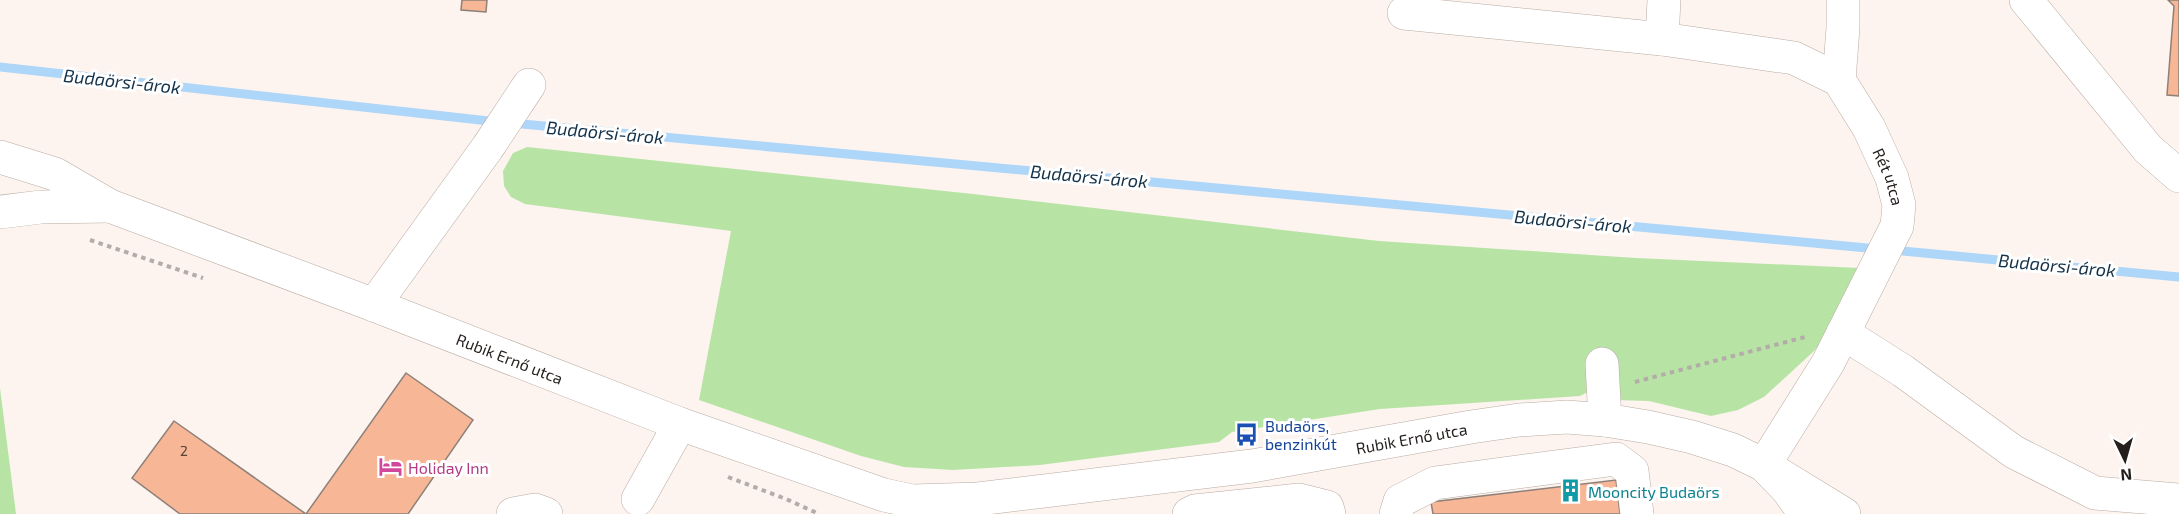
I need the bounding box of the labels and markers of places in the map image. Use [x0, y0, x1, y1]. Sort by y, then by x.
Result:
place label: Budaörs, benzinkút [1265, 416, 1337, 453]
bus stop icon: Budaörs, benzinkút [1234, 421, 1260, 447]
hotel icon: Holiday Inn [377, 454, 403, 480]
place label: Holiday Inn [408, 458, 489, 477]
building icon: Mooncity Budaörs [1557, 478, 1583, 504]
place label: Mooncity Budaörs [1588, 482, 1720, 501]

